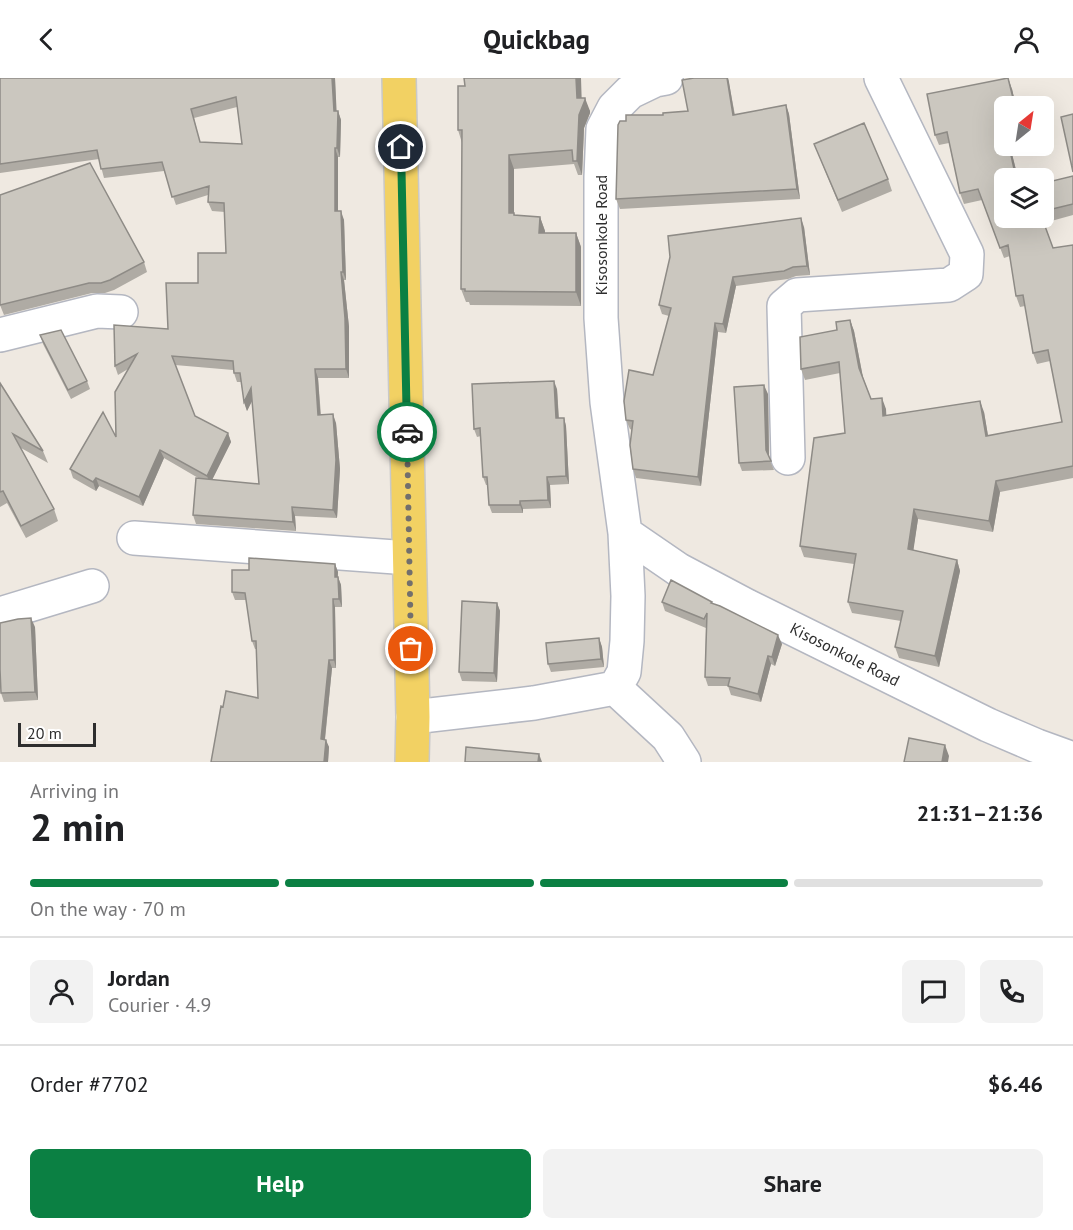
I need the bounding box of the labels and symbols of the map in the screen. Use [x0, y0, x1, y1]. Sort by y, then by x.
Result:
north arrow [994, 96, 1054, 156]
pin [375, 121, 426, 172]
street label: Kisosonkole Road [591, 175, 611, 295]
courier [377, 402, 437, 462]
street label: Kisosonkole Road [787, 618, 903, 690]
pin [385, 623, 436, 674]
scale bar [18, 720, 96, 748]

